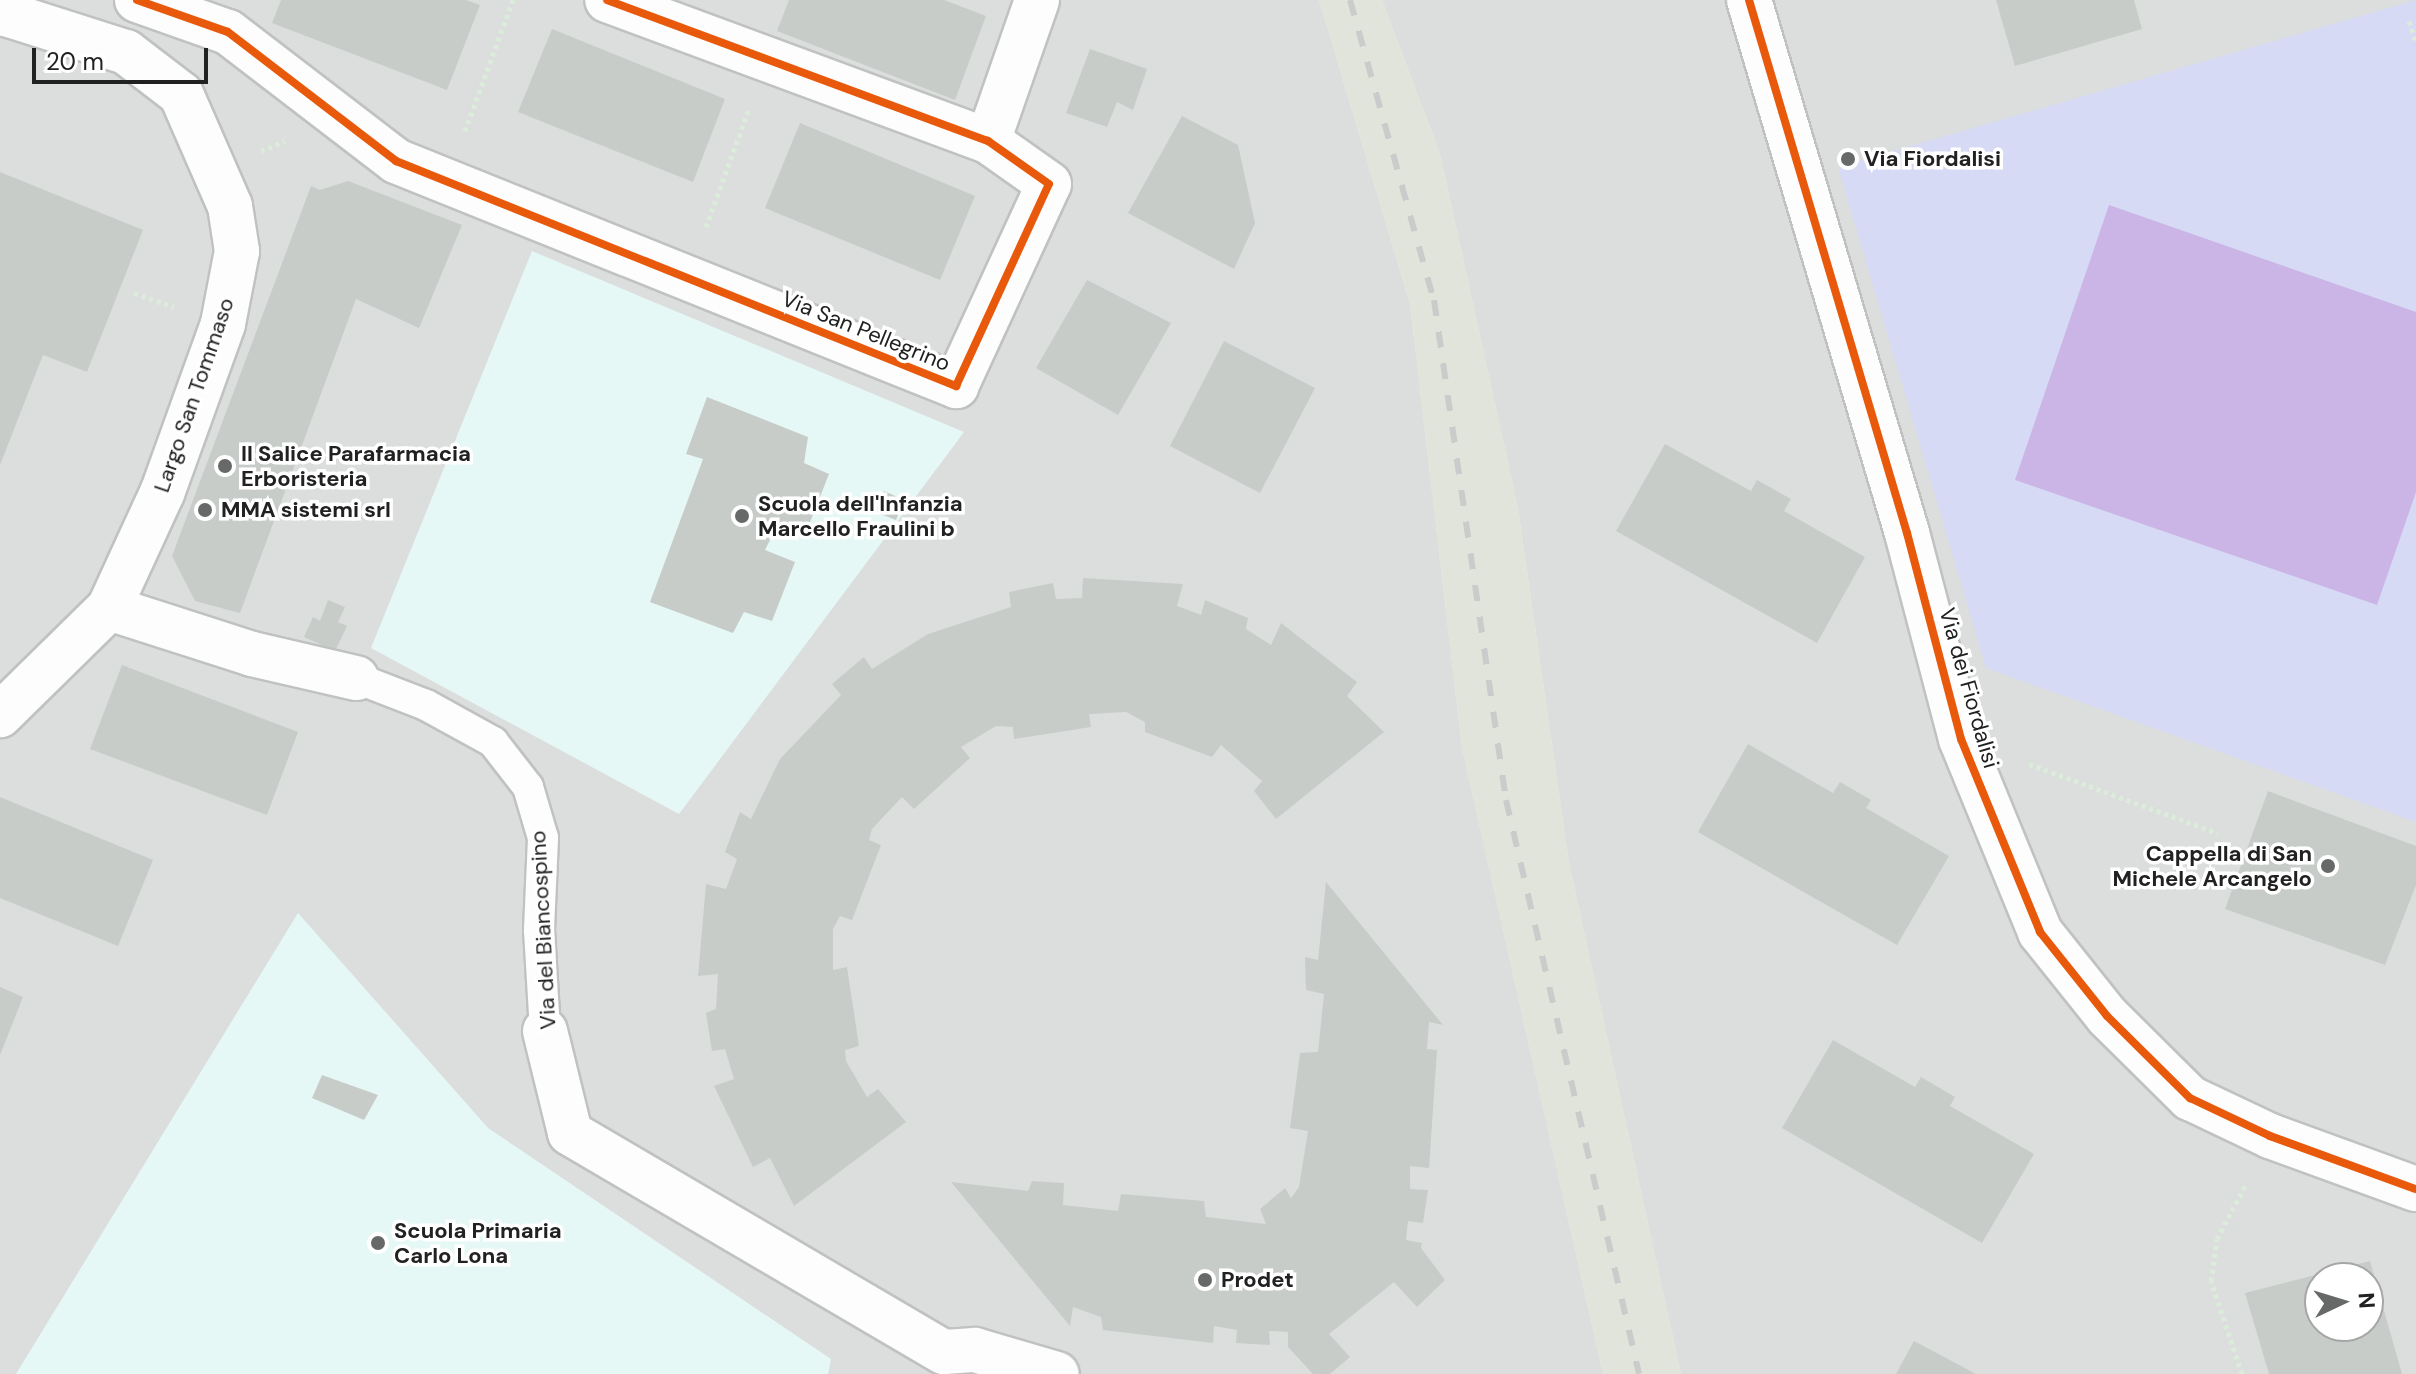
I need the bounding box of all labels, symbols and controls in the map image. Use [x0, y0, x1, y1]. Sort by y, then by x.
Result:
scale bar [36, 32, 212, 82]
text: 20 m [46, 46, 104, 77]
place label: Via Fiordalisi [1864, 146, 2001, 172]
marker: Via Fiordalisi [1839, 150, 1857, 168]
street label: Via San Pellegrino [778, 285, 954, 377]
street label: Largo San Tommaso [148, 294, 240, 496]
place label: Il Salice Parafarmacia Erboristeria [241, 440, 471, 492]
marker: Il Salice Parafarmacia Erboristeria [216, 457, 234, 475]
place label: Scuola dell'Infanzia Marcello Fraulini b [758, 490, 963, 542]
place label: MMA sistemi srl [221, 497, 391, 523]
marker: MMA sistemi srl [196, 501, 214, 519]
marker: Scuola dell'Infanzia Marcello Fraulini b [733, 507, 751, 525]
street label: Via dei Fiordalisi [1934, 605, 2004, 771]
street label: Via del Biancospino [525, 830, 561, 1030]
place label: Cappella di San Michele Arcangelo [2113, 840, 2312, 892]
marker: Cappella di San Michele Arcangelo [2319, 857, 2337, 875]
place label: Scuola Primaria Carlo Lona [394, 1217, 562, 1268]
marker: Scuola Primaria Carlo Lona [369, 1234, 387, 1252]
north arrow [2304, 1262, 2384, 1342]
place label: Prodet [1221, 1267, 1294, 1293]
marker: Prodet [1196, 1271, 1214, 1289]
text: N [2351, 1291, 2381, 1309]

